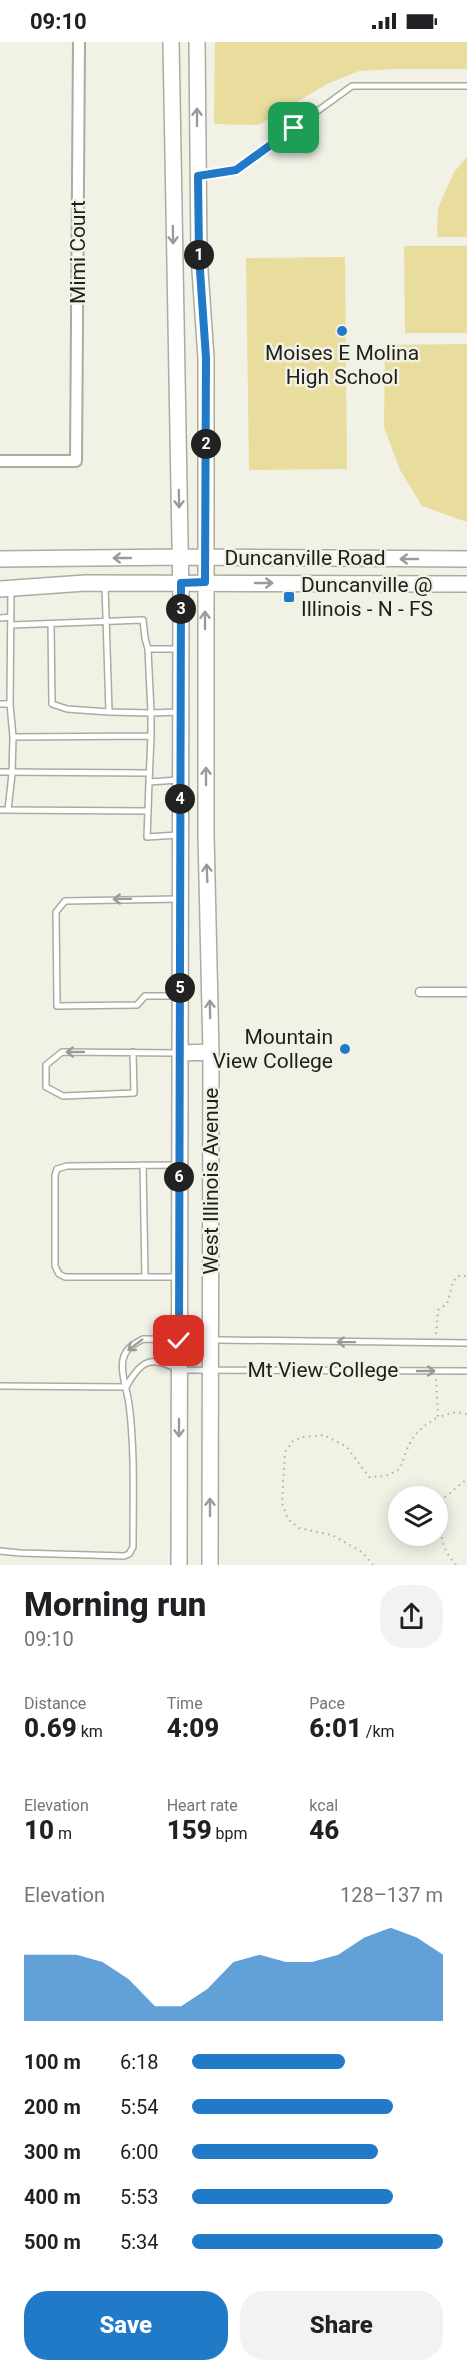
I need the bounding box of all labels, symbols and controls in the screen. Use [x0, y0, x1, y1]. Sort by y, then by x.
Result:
text: 09:10 [30, 9, 87, 34]
pin [268, 102, 319, 153]
one-way arrow [191, 108, 203, 128]
icon: arrive [277, 111, 310, 144]
street label: Mimi Court [66, 200, 90, 304]
one-way arrow [168, 224, 179, 244]
pin: 1 [184, 240, 214, 270]
text: 1 [194, 245, 204, 264]
marker: Moises E Molina High School [335, 324, 349, 338]
place label: Moises E Molina High School [265, 341, 419, 389]
pin: 2 [191, 429, 221, 459]
text: 2 [201, 434, 211, 453]
one-way arrow [174, 488, 185, 508]
street label: Duncanville Road [225, 546, 386, 570]
one-way arrow [113, 552, 133, 564]
one-way arrow [399, 553, 419, 565]
place label: Duncanville @ Illinois - N - FS [301, 573, 433, 621]
one-way arrow [253, 577, 273, 589]
marker: Duncanville @ Illinois - N - FS [282, 590, 296, 604]
pin: 3 [166, 594, 196, 624]
text: 3 [176, 599, 186, 618]
one-way arrow [199, 610, 211, 630]
one-way arrow [200, 767, 212, 787]
pin: 4 [165, 784, 195, 814]
text: 4 [175, 789, 185, 808]
one-way arrow [201, 864, 213, 884]
one-way arrow [113, 893, 133, 905]
pin: 5 [165, 973, 195, 1003]
text: 5 [175, 978, 185, 997]
one-way arrow [204, 999, 216, 1019]
place label: Mountain View College [212, 1025, 333, 1073]
marker: Mountain View College [338, 1042, 352, 1056]
one-way arrow [65, 1046, 85, 1058]
street label: West Illinois Avenue [199, 1088, 223, 1274]
pin: 6 [164, 1162, 194, 1192]
text: 6 [174, 1167, 184, 1186]
pin [153, 1315, 204, 1366]
icon: check [162, 1324, 195, 1357]
one-way arrow [336, 1336, 356, 1347]
one-way arrow [127, 1339, 143, 1352]
street label: Mt View College [248, 1358, 398, 1382]
one-way arrow [416, 1365, 436, 1377]
one-way arrow [173, 1418, 185, 1438]
map controls [388, 1486, 448, 1546]
button: layers [388, 1486, 448, 1546]
one-way arrow [204, 1497, 216, 1517]
text: Morning run [24, 1585, 206, 1624]
button: share [380, 1585, 443, 1648]
text: 09:10 [24, 1627, 74, 1651]
text: Distance [24, 1694, 86, 1713]
text: Time [167, 1694, 203, 1713]
text: Pace [309, 1694, 345, 1713]
text: 0.69 [24, 1713, 77, 1743]
text: 4:09 [167, 1713, 219, 1743]
text: 6:01 [309, 1713, 362, 1743]
text: km [77, 1722, 103, 1741]
text: /km [362, 1722, 395, 1741]
text: Elevation [24, 1796, 89, 1815]
text: Heart rate [167, 1796, 238, 1815]
text: kcal [309, 1796, 338, 1815]
text: 10 [24, 1815, 54, 1845]
text: 159 [167, 1815, 212, 1845]
text: 46 [309, 1815, 339, 1845]
text: m [54, 1824, 72, 1843]
text: bpm [212, 1824, 248, 1843]
text: Elevation [24, 1883, 105, 1907]
text: 128–137 m [340, 1883, 443, 1907]
text: 100 m [24, 2050, 81, 2074]
text: 6:18 [120, 2050, 159, 2074]
text: 200 m [24, 2095, 81, 2119]
text: 5:54 [120, 2095, 159, 2119]
text: 300 m [24, 2140, 81, 2164]
text: 6:00 [120, 2140, 159, 2164]
text: 400 m [24, 2185, 81, 2209]
text: 5:53 [120, 2185, 159, 2209]
text: 500 m [24, 2230, 81, 2254]
text: 5:34 [120, 2230, 159, 2254]
button: Save [24, 2291, 228, 2360]
button: Share [240, 2291, 443, 2360]

